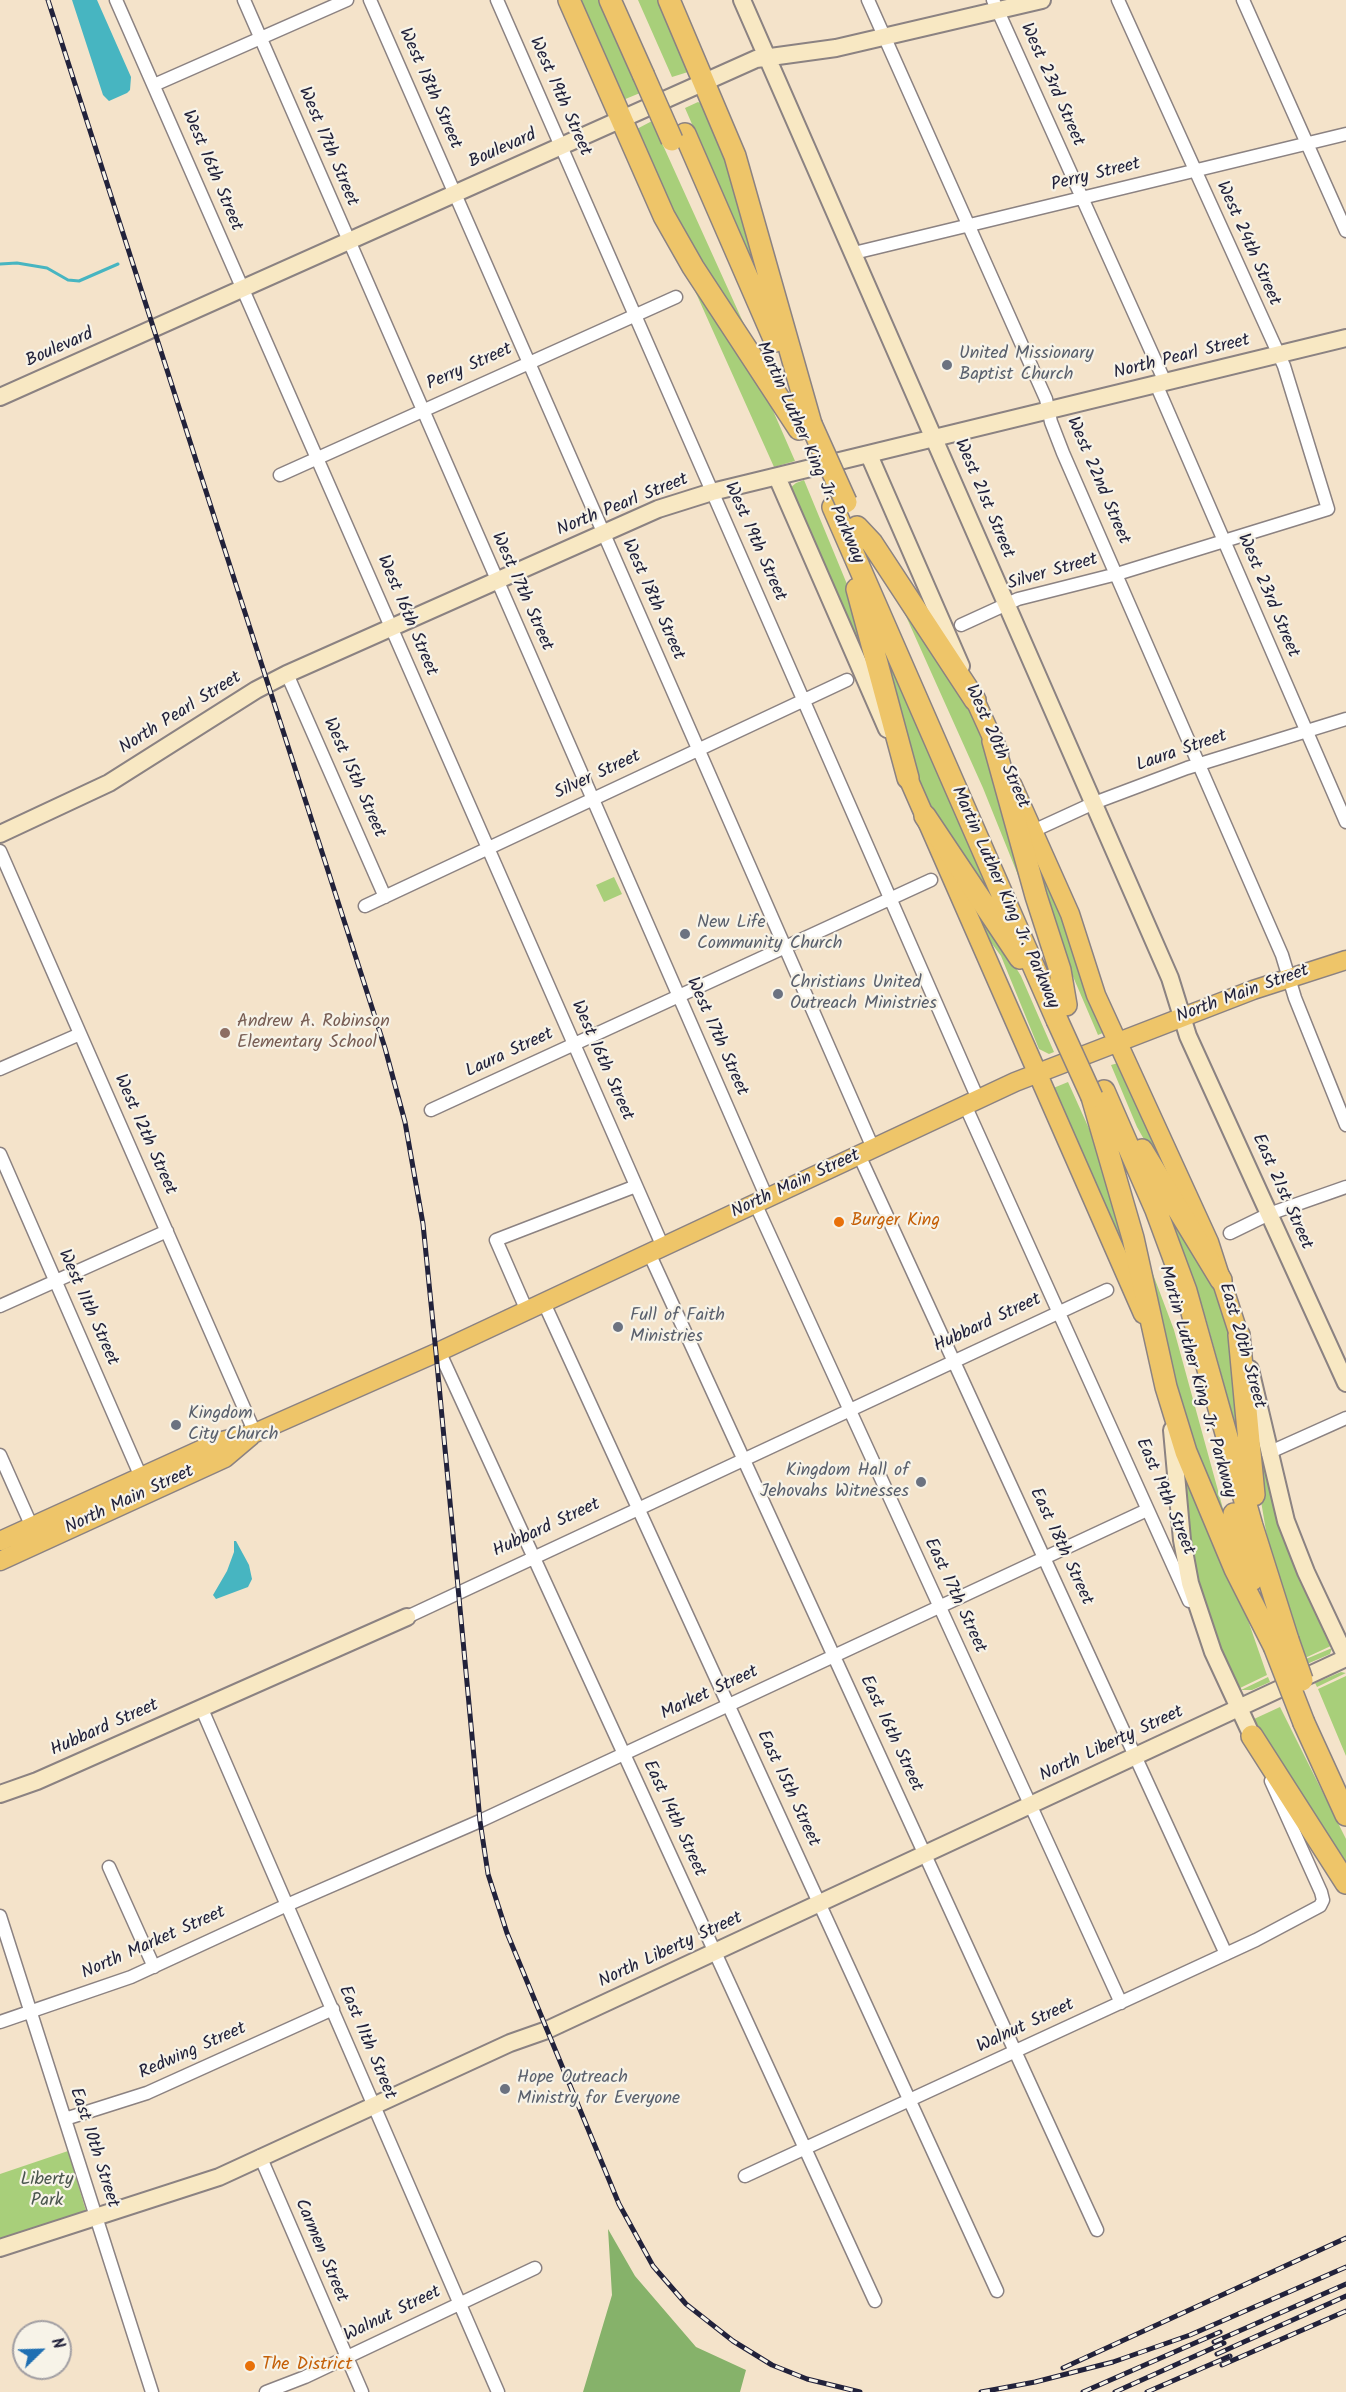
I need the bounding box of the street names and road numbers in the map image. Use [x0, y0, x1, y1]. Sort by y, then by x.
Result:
street label: West 23rd Street [1014, 20, 1088, 150]
street label: West 18th Street [393, 25, 465, 153]
street label: West 19th Street [523, 34, 595, 160]
street label: West 17th Street [292, 84, 362, 210]
street label: West 16th Street [176, 107, 246, 235]
street label: Boulevard [466, 126, 540, 174]
street label: Perry Street [1049, 155, 1143, 197]
street label: West 24th Street [1210, 178, 1284, 310]
street label: Boulevard [23, 325, 97, 373]
street label: North Pearl Street [1112, 331, 1252, 385]
street label: Martin Luther King Jr. Parkway [750, 339, 868, 567]
street label: Perry Street [424, 340, 516, 396]
street label: West 22nd Street [1060, 414, 1134, 548]
street label: West 21st Street [948, 436, 1018, 562]
street label: North Pearl Street [554, 470, 692, 542]
street label: West 19th Street [718, 479, 790, 605]
street label: West 17th Street [485, 529, 557, 655]
street label: West 23rd Street [1231, 531, 1303, 661]
street label: West 18th Street [616, 536, 688, 664]
street label: Silver Street [1005, 550, 1101, 596]
street label: West 16th Street [371, 552, 441, 680]
street label: North Pearl Street [116, 668, 246, 760]
street label: West 20th Street [959, 682, 1033, 812]
street label: West 15th Street [317, 715, 389, 841]
street label: Laura Street [1134, 726, 1230, 778]
street label: Silver Street [551, 747, 645, 805]
street label: Martin Luther King Jr. Parkway [945, 784, 1063, 1012]
street label: North Main Street [1174, 961, 1312, 1029]
street label: West 17th Street [680, 974, 752, 1100]
street label: West 16th Street [565, 998, 637, 1124]
street label: Laura Street [463, 1024, 557, 1084]
street label: West 12th Street [108, 1071, 180, 1199]
street label: East 21st Street [1246, 1131, 1316, 1253]
street label: North Main Street [728, 1146, 864, 1224]
street label: West 11th Street [52, 1247, 122, 1369]
street label: Martin Luther King Jr. Parkway [1152, 1263, 1240, 1501]
street label: East 20th Street [1213, 1281, 1269, 1411]
street label: Hubbard Street [931, 1290, 1045, 1358]
street label: East 19th Street [1130, 1435, 1198, 1559]
street label: North Main Street [62, 1462, 198, 1540]
street label: East 18th Street [1023, 1485, 1097, 1609]
street label: Hubbard Street [490, 1495, 604, 1563]
street label: East 17th Street [918, 1535, 990, 1657]
street label: Market Street [658, 1662, 762, 1726]
street label: East 16th Street [854, 1672, 926, 1796]
street label: Hubbard Street [48, 1696, 162, 1762]
street label: North Liberty Street [1037, 1702, 1187, 1788]
street label: East 15th Street [751, 1728, 823, 1850]
street label: East 14th Street [637, 1757, 709, 1881]
street label: North Market Street [79, 1903, 229, 1985]
street label: North Liberty Street [596, 1908, 746, 1994]
street label: East 11th Street [332, 1983, 400, 2103]
street label: Walnut Street [974, 1995, 1078, 2059]
street label: Redwing Street [136, 2019, 250, 2085]
street label: East 10th Street [63, 2085, 123, 2211]
street label: Carmen Street [289, 2196, 351, 2306]
street label: Walnut Street [341, 2282, 445, 2348]

